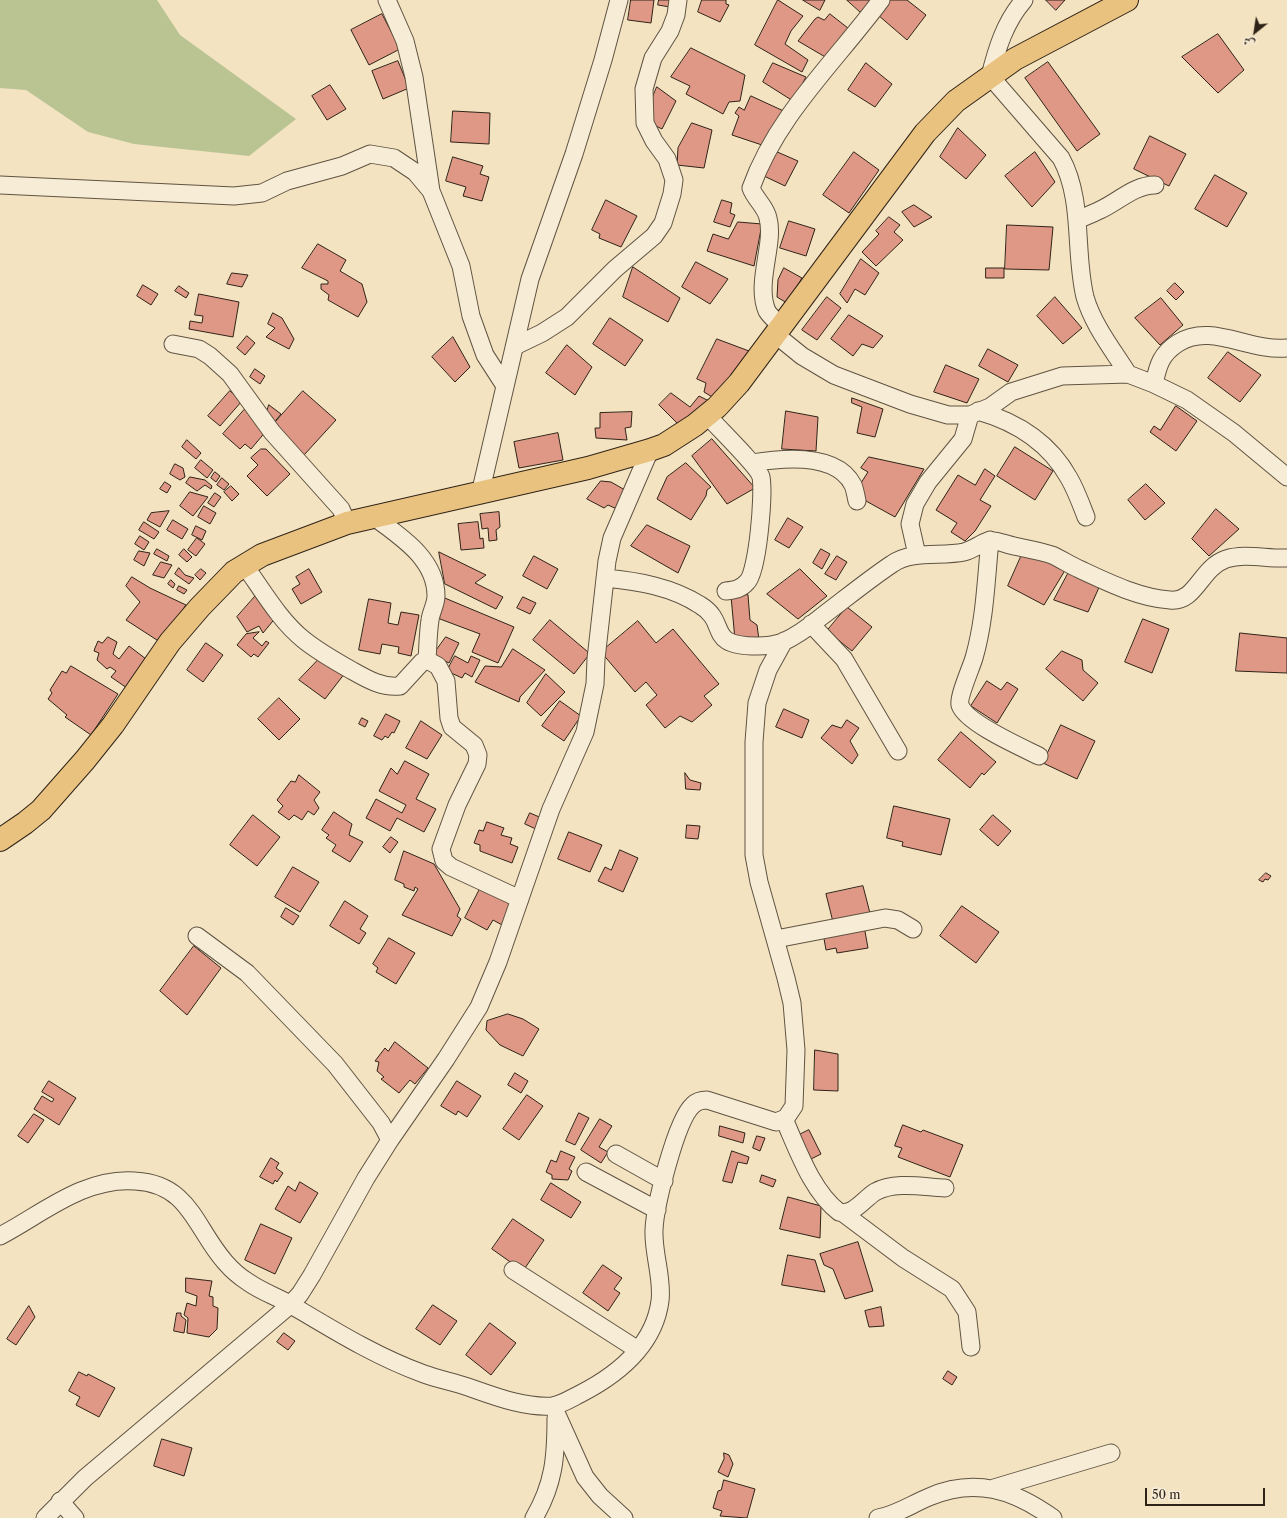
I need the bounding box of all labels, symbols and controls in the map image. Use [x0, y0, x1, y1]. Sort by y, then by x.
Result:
north arrow [1235, 12, 1275, 52]
text: ش [1241, 34, 1257, 51]
scale bar [1147, 1480, 1267, 1506]
text: 50 m [1152, 1487, 1181, 1502]

